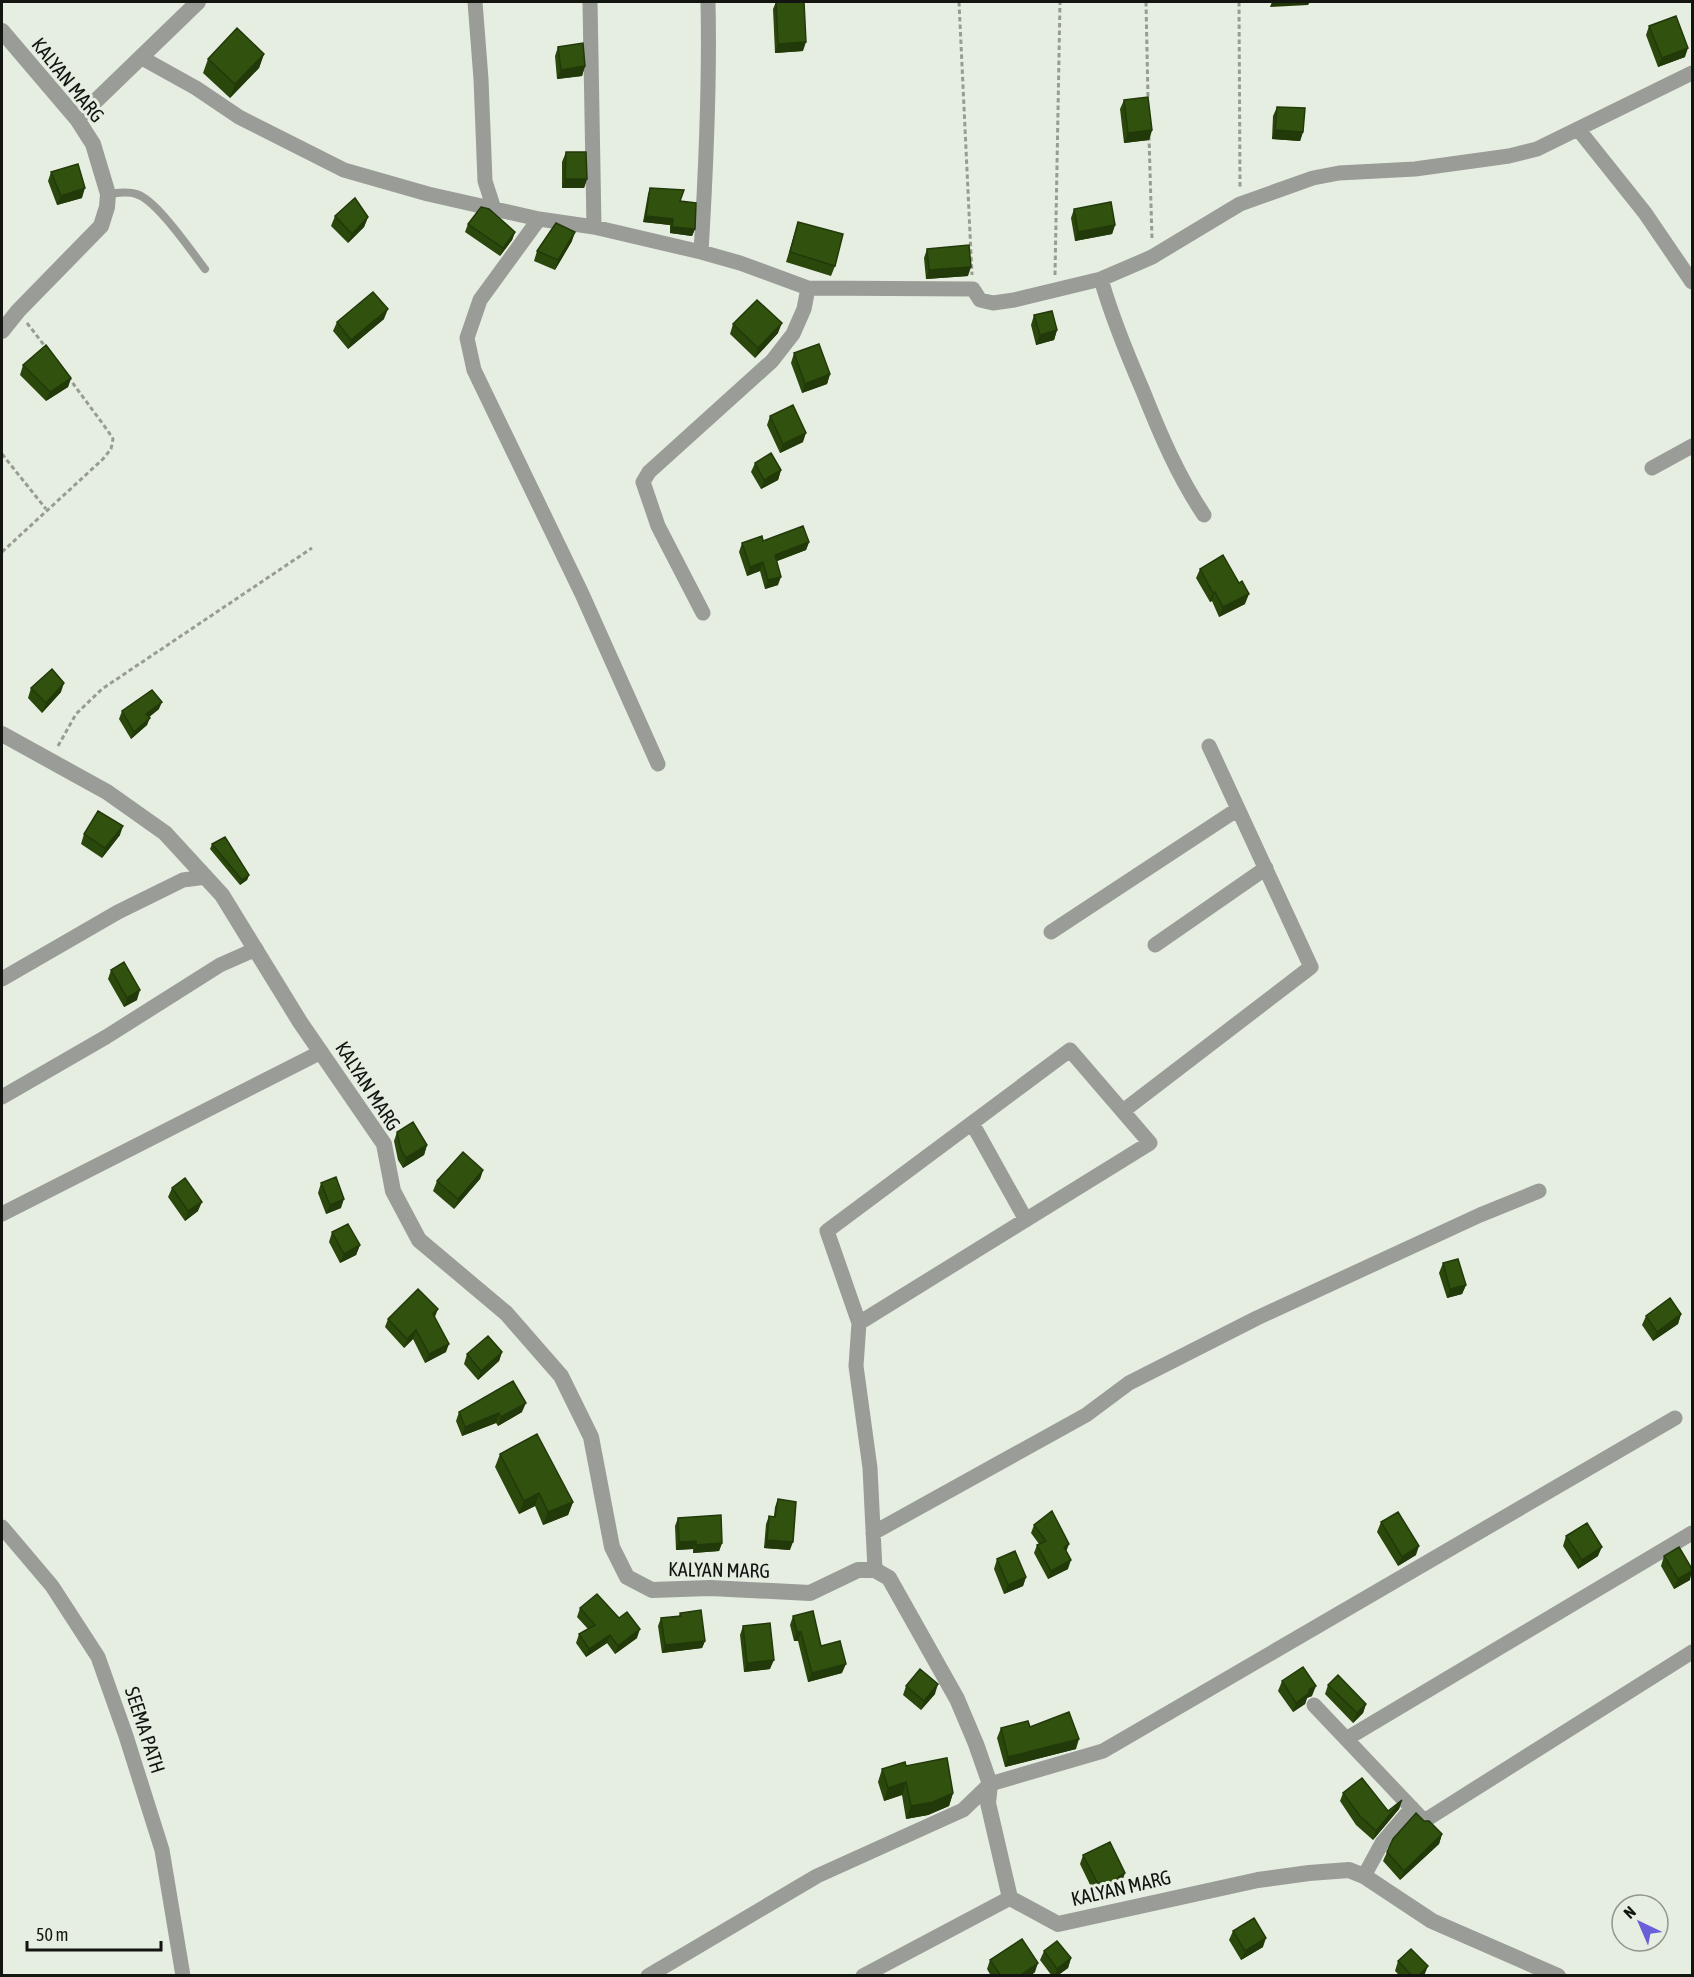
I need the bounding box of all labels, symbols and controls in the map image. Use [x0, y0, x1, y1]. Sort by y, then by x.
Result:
street label: KALYAN MARG [27, 33, 109, 126]
street label: KALYAN MARG [331, 1037, 406, 1135]
street label: KALYAN MARG [668, 1557, 770, 1582]
street label: SEEMA PATH [121, 1684, 170, 1776]
street label: KALYAN MARG [1069, 1865, 1173, 1910]
north arrow [1610, 1893, 1670, 1953]
text: N [1620, 1902, 1639, 1922]
scale bar [27, 1914, 160, 1952]
text: 50 m [36, 1924, 68, 1945]

